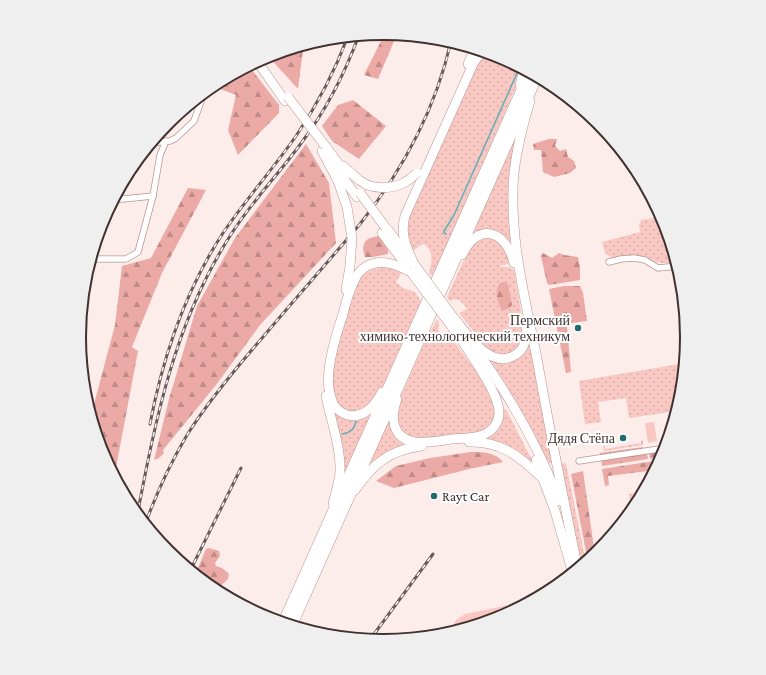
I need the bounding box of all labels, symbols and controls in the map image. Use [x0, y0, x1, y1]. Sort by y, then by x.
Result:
place label: Пермский химико-технологический техникум [360, 312, 570, 344]
marker: Пермский химико-технологический техникум [573, 323, 583, 333]
place label: Дядя Стёпа [548, 430, 616, 446]
marker: Дядя Стёпа [618, 433, 628, 443]
place label: Rayt Car [442, 488, 490, 504]
marker: Rayt Car [429, 491, 439, 501]

